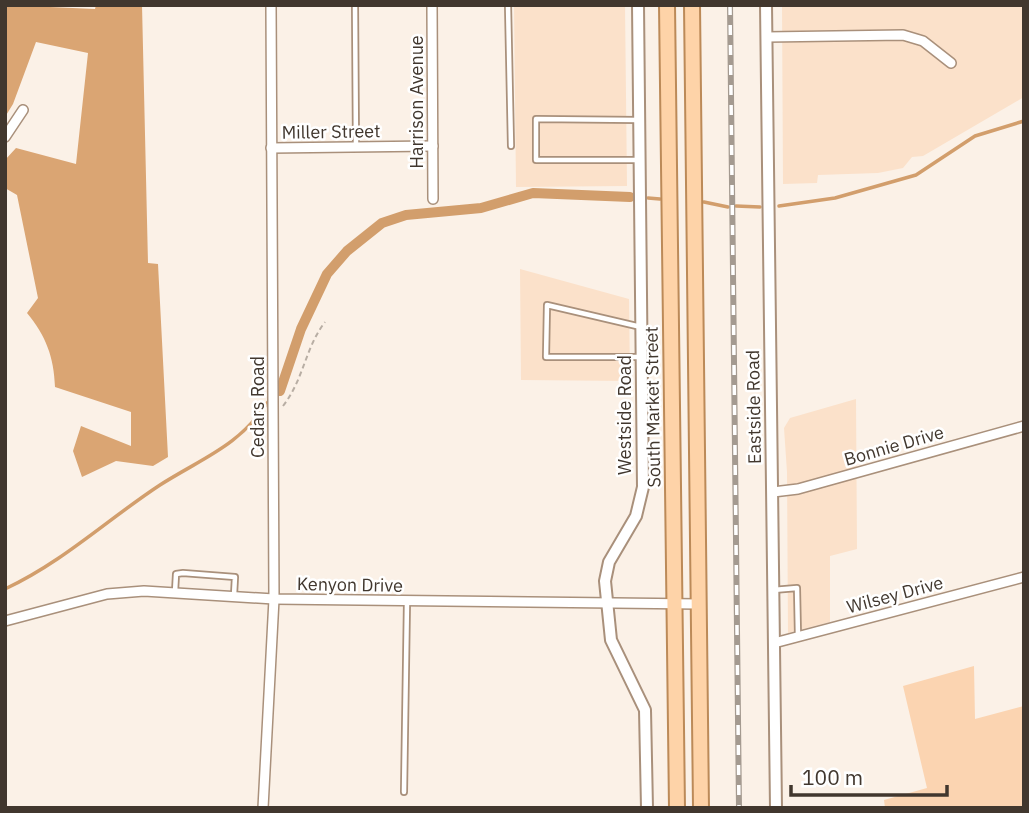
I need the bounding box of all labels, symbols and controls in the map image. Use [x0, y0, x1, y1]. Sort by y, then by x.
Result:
street label: Harrison Avenue [405, 35, 428, 169]
street label: Miller Street [281, 119, 381, 144]
street label: South Market Street [640, 326, 665, 488]
street label: Eastside Road [741, 350, 766, 464]
street label: Westside Road [613, 355, 636, 475]
street label: Cedars Road [246, 356, 269, 458]
street label: Bonnie Drive [841, 420, 946, 471]
street label: Wilsey Drive [844, 571, 946, 618]
street label: Kenyon Drive [297, 572, 403, 597]
scale bar [791, 754, 947, 798]
text: 100 m [802, 763, 863, 791]

